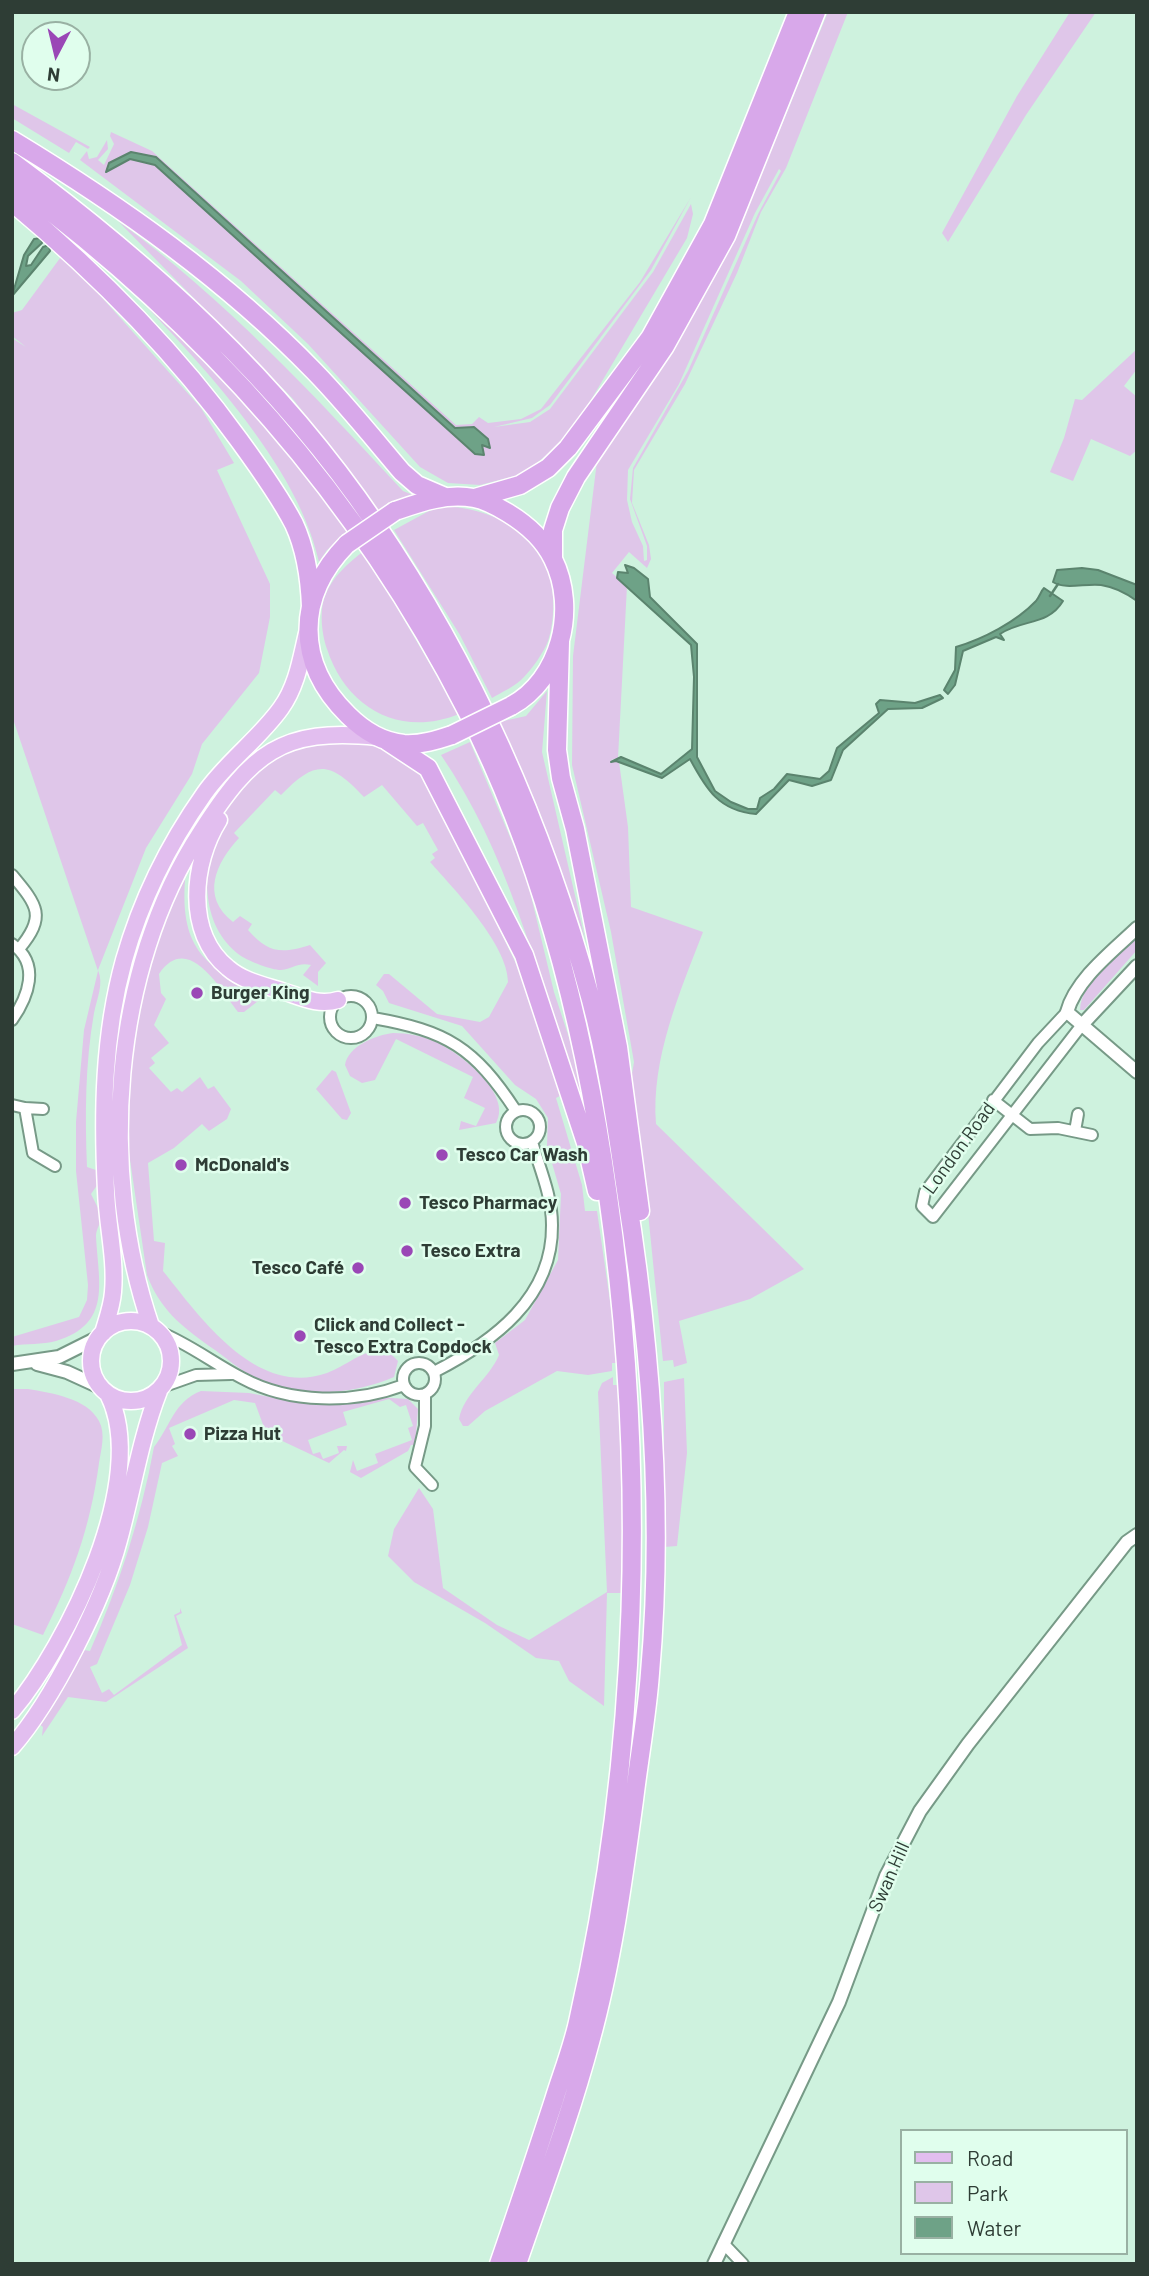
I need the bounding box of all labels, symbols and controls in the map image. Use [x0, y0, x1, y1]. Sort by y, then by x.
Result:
north arrow [21, 21, 91, 91]
text: N [46, 63, 61, 88]
place label: Burger King [211, 982, 310, 1004]
marker: Burger King [189, 985, 205, 1001]
street label: London Road [918, 1098, 1000, 1198]
place label: Tesco Car Wash [456, 1144, 588, 1166]
marker: Tesco Car Wash [434, 1147, 450, 1163]
place label: McDonald's [195, 1154, 289, 1176]
marker: McDonald's [173, 1157, 189, 1173]
place label: Tesco Pharmacy [419, 1192, 557, 1214]
marker: Tesco Pharmacy [397, 1195, 413, 1211]
place label: Tesco Extra [421, 1240, 521, 1262]
marker: Tesco Extra [399, 1243, 415, 1259]
place label: Tesco Café [252, 1257, 344, 1279]
marker: Tesco Café [350, 1260, 366, 1276]
place label: Click and Collect - Tesco Extra Copdock [314, 1314, 492, 1358]
marker: Click and Collect - Tesco Extra Copdock [292, 1328, 308, 1344]
place label: Pizza Hut [204, 1423, 281, 1445]
marker: Pizza Hut [182, 1426, 198, 1442]
street label: Swan Hill [863, 1838, 915, 1916]
legend [900, 2129, 1128, 2255]
text: Road [967, 2145, 1013, 2170]
text: Park [967, 2180, 1008, 2205]
text: Water [967, 2215, 1021, 2240]

